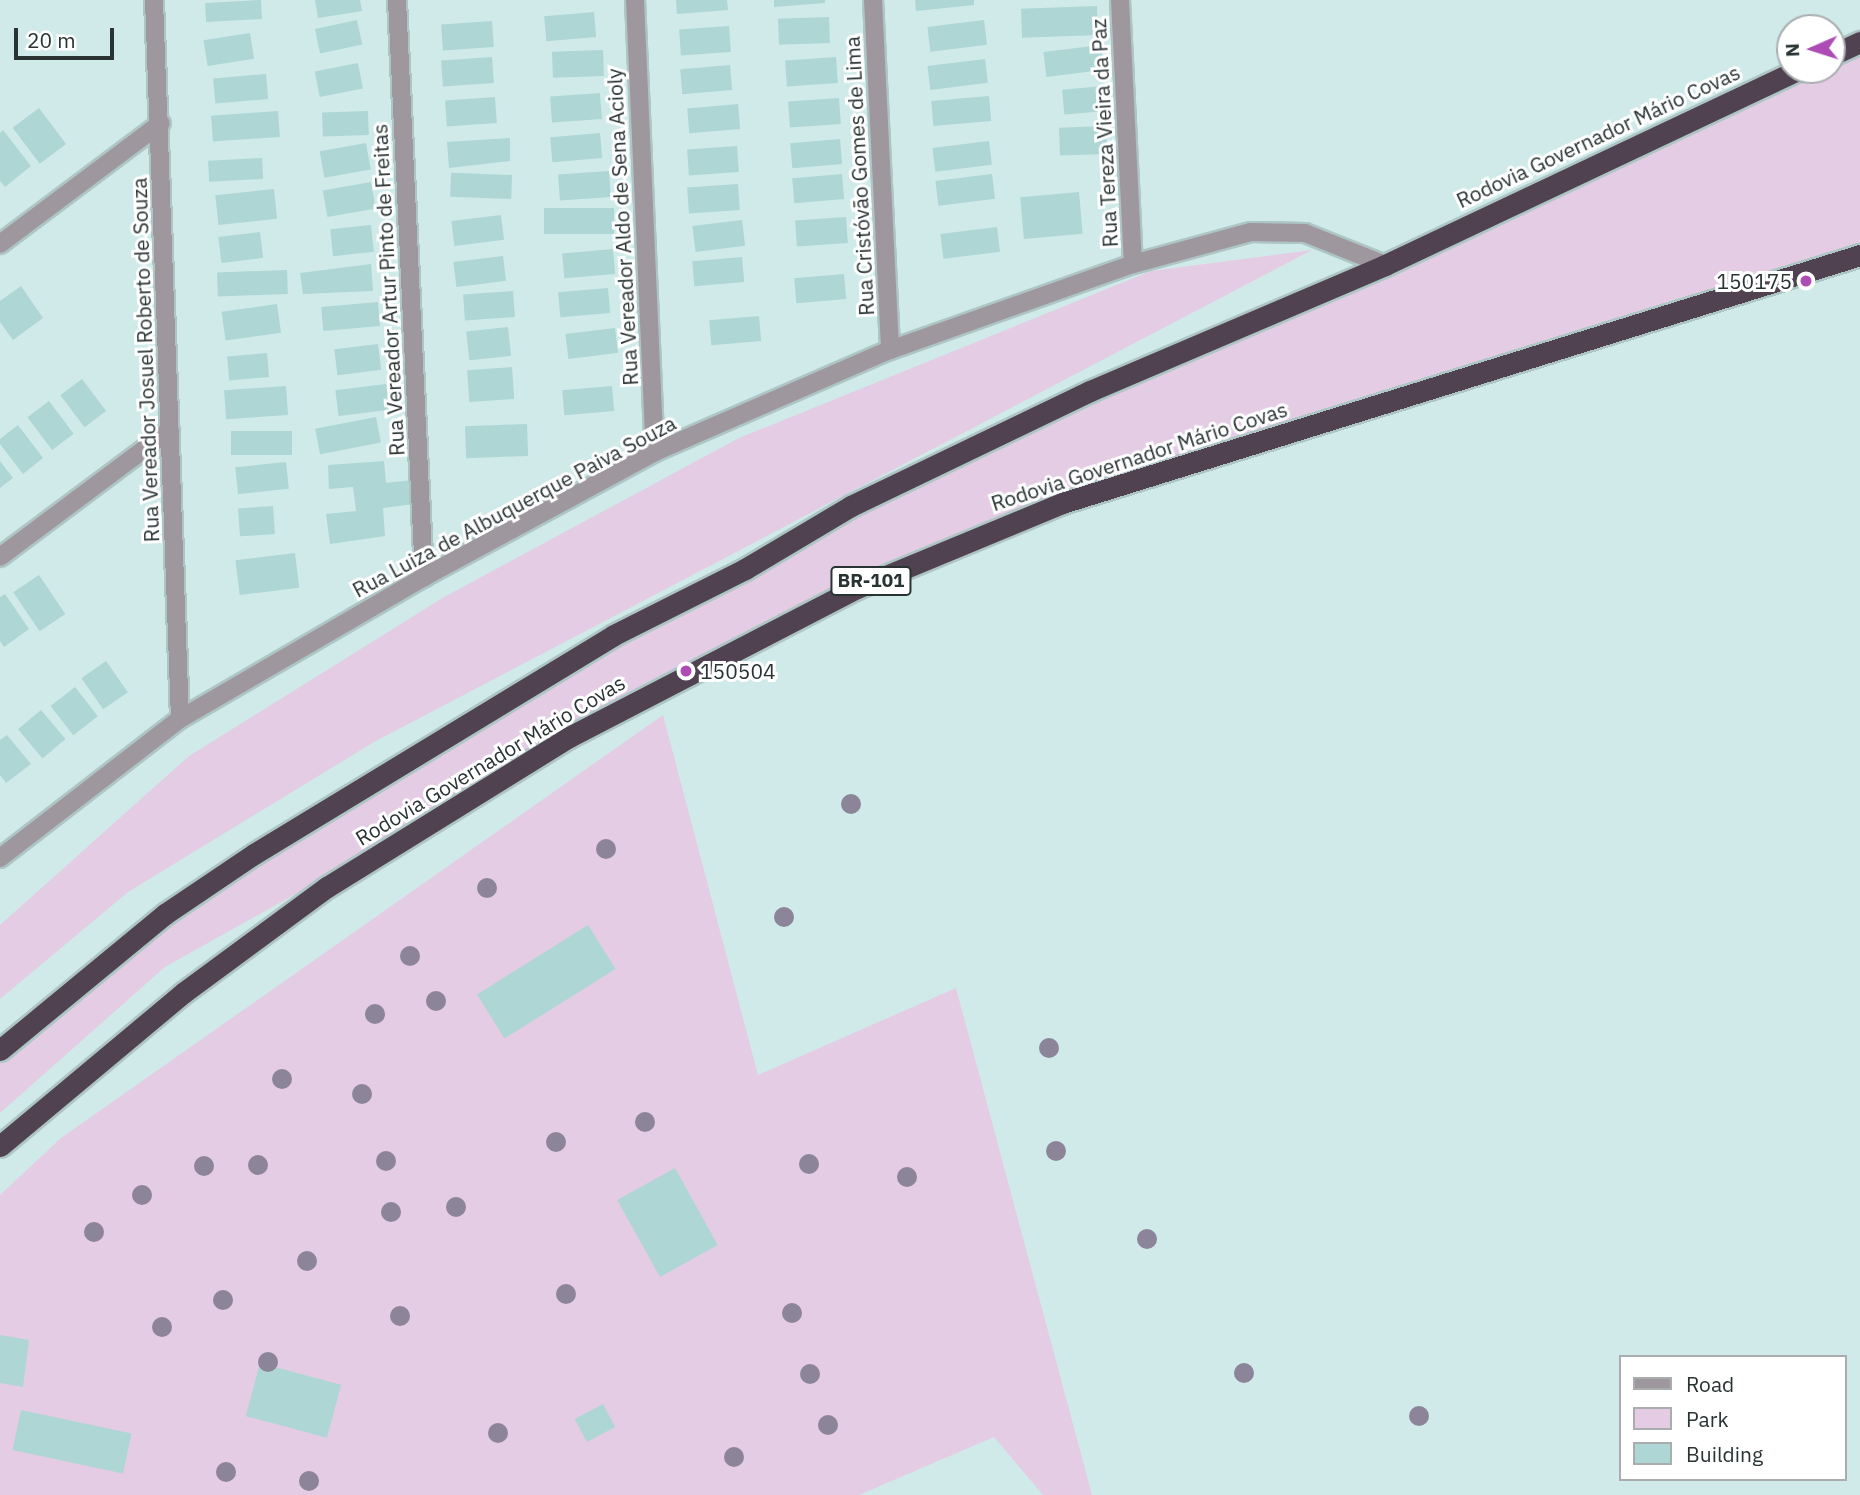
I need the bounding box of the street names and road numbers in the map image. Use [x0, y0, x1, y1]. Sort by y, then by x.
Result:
street label: Rua Tereza Vieira da Paz [1085, 18, 1123, 248]
street label: Rua Cristóvão Gomes de Lima [839, 36, 879, 316]
street label: Rodovia Governador Mário Covas [1452, 59, 1744, 213]
street label: Rua Vereador Aldo de Sena Acioly [601, 68, 643, 386]
street label: Rua Vereador Artur Pinto de Freitas [367, 123, 409, 457]
street label: Rua Vereador Josuel Roberto de Souza [126, 177, 164, 543]
street label: Rodovia Governador Mário Covas [988, 396, 1290, 516]
street label: Rua Luiza de Albuquerque Paiva Souza [348, 410, 680, 602]
road number: BR-101 [829, 566, 913, 596]
street label: Rodovia Governador Mário Covas [351, 669, 629, 851]

